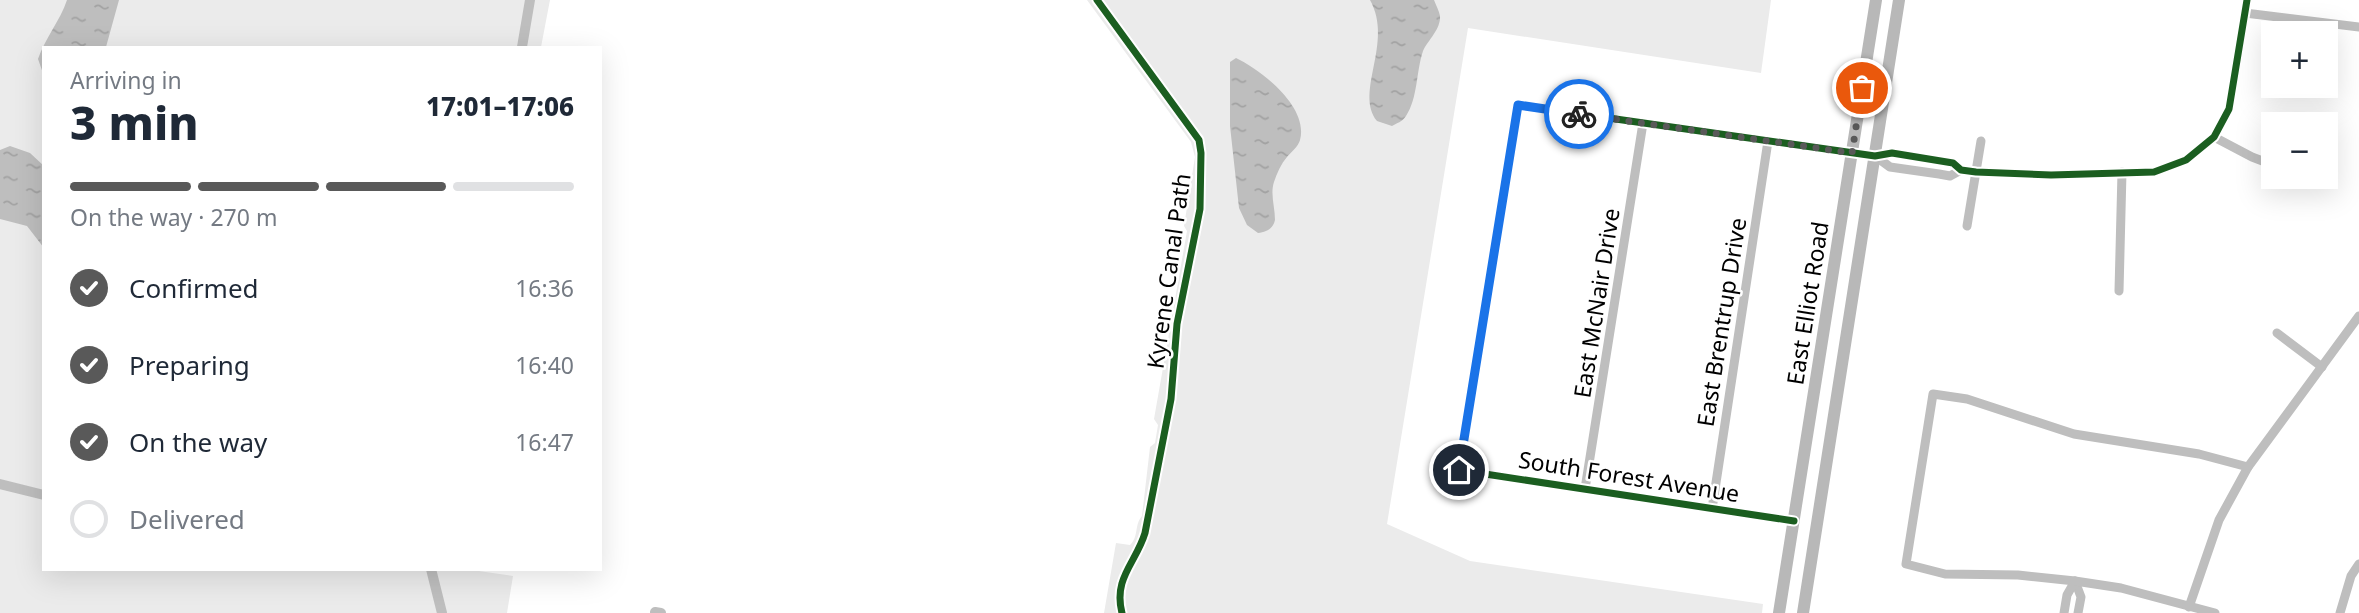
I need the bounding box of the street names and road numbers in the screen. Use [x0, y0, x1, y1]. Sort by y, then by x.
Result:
street label: Kyrene Canal Path [1138, 171, 1198, 371]
street label: East McNair Drive [1565, 206, 1627, 400]
street label: East Brentrup Drive [1689, 215, 1753, 429]
street label: East Elliot Road [1778, 219, 1836, 387]
street label: South Forest Avenue [1516, 443, 1742, 509]

